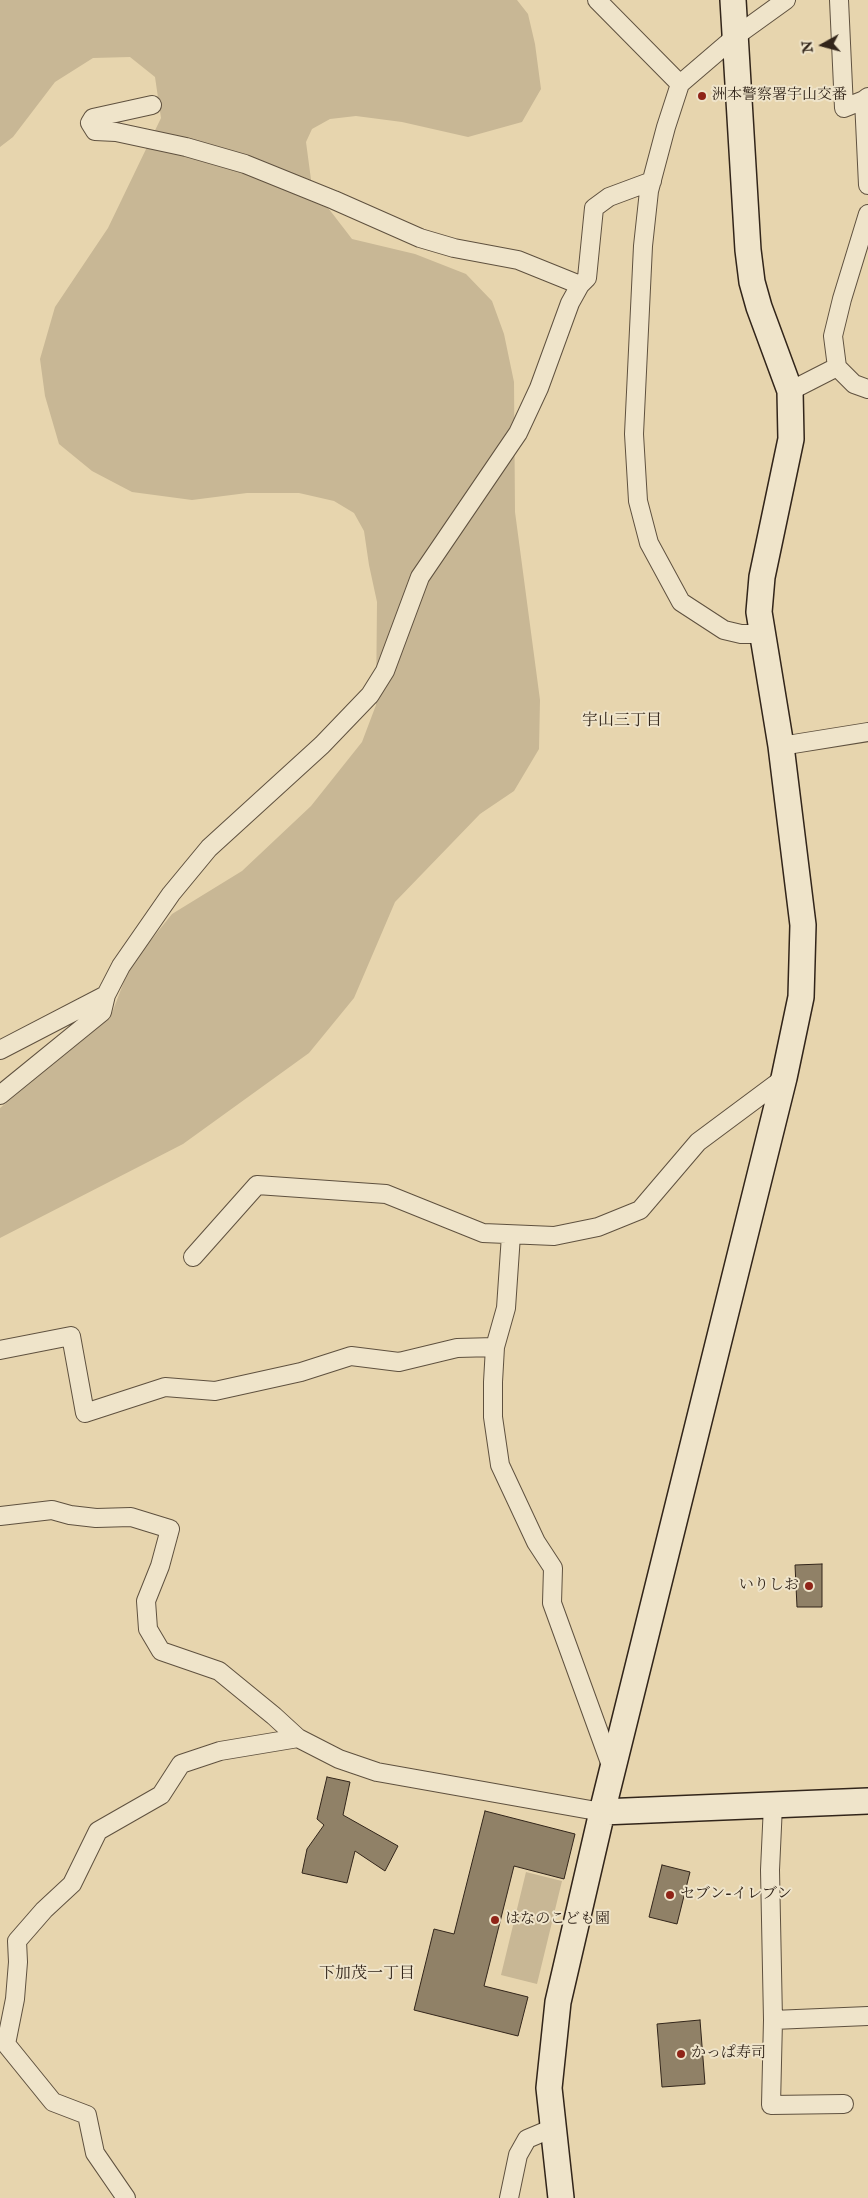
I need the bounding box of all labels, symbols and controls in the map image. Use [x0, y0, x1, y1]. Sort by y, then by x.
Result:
north arrow [798, 20, 848, 70]
text: N [798, 40, 818, 54]
place label: 洲本警察署宇山交番 [712, 87, 847, 105]
marker: 洲本警察署宇山交番 [696, 90, 708, 102]
district label: 宇山三丁目 [582, 712, 662, 732]
place label: いりしお [739, 1577, 799, 1595]
marker: いりしお [803, 1580, 815, 1592]
place label: セブン-イレブン [680, 1886, 792, 1904]
marker: セブン-イレブン [664, 1889, 676, 1901]
place label: はなのこども園 [505, 1911, 610, 1929]
marker: はなのこども園 [489, 1914, 501, 1926]
district label: 下加茂一丁目 [319, 1965, 415, 1985]
place label: かっぱ寿司 [691, 2045, 766, 2063]
marker: かっぱ寿司 [675, 2048, 687, 2060]

